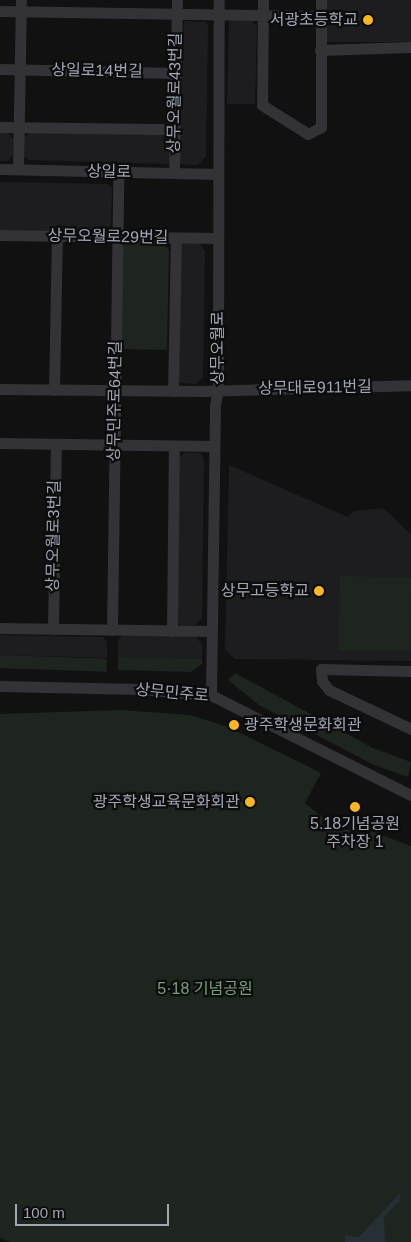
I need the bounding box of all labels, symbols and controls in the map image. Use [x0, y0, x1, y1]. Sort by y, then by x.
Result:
place label: 서광초등학교 [270, 10, 358, 30]
marker: 서광초등학교 [362, 14, 374, 26]
street label: 상무오월로43번길 [164, 32, 186, 154]
street label: 상일로14번길 [51, 61, 143, 81]
street label: 상일로 [87, 162, 131, 182]
street label: 상무오월로29번길 [47, 226, 169, 248]
street label: 상무오월로 [208, 311, 228, 385]
street label: 상무민주로64번길 [104, 340, 126, 462]
street label: 상무대로911번길 [258, 377, 372, 399]
street label: 상무오월로3번길 [43, 480, 65, 592]
place label: 상무고등학교 [221, 581, 309, 601]
marker: 상무고등학교 [313, 585, 325, 597]
street label: 상무민주로 [135, 680, 209, 706]
place label: 광주학생문화회관 [244, 715, 362, 735]
marker: 광주학생문화회관 [228, 719, 240, 731]
place label: 광주학생교육문화회관 [93, 792, 240, 812]
marker: 광주학생교육문화회관 [244, 796, 256, 808]
marker: 5.18기념공원 주차장 1 [349, 801, 361, 813]
place label: 5.18기념공원 주차장 1 [310, 814, 400, 852]
park label: 5·18 기념공원 [157, 979, 253, 999]
scale bar [18, 1194, 171, 1226]
text: 100 m [23, 1204, 65, 1221]

